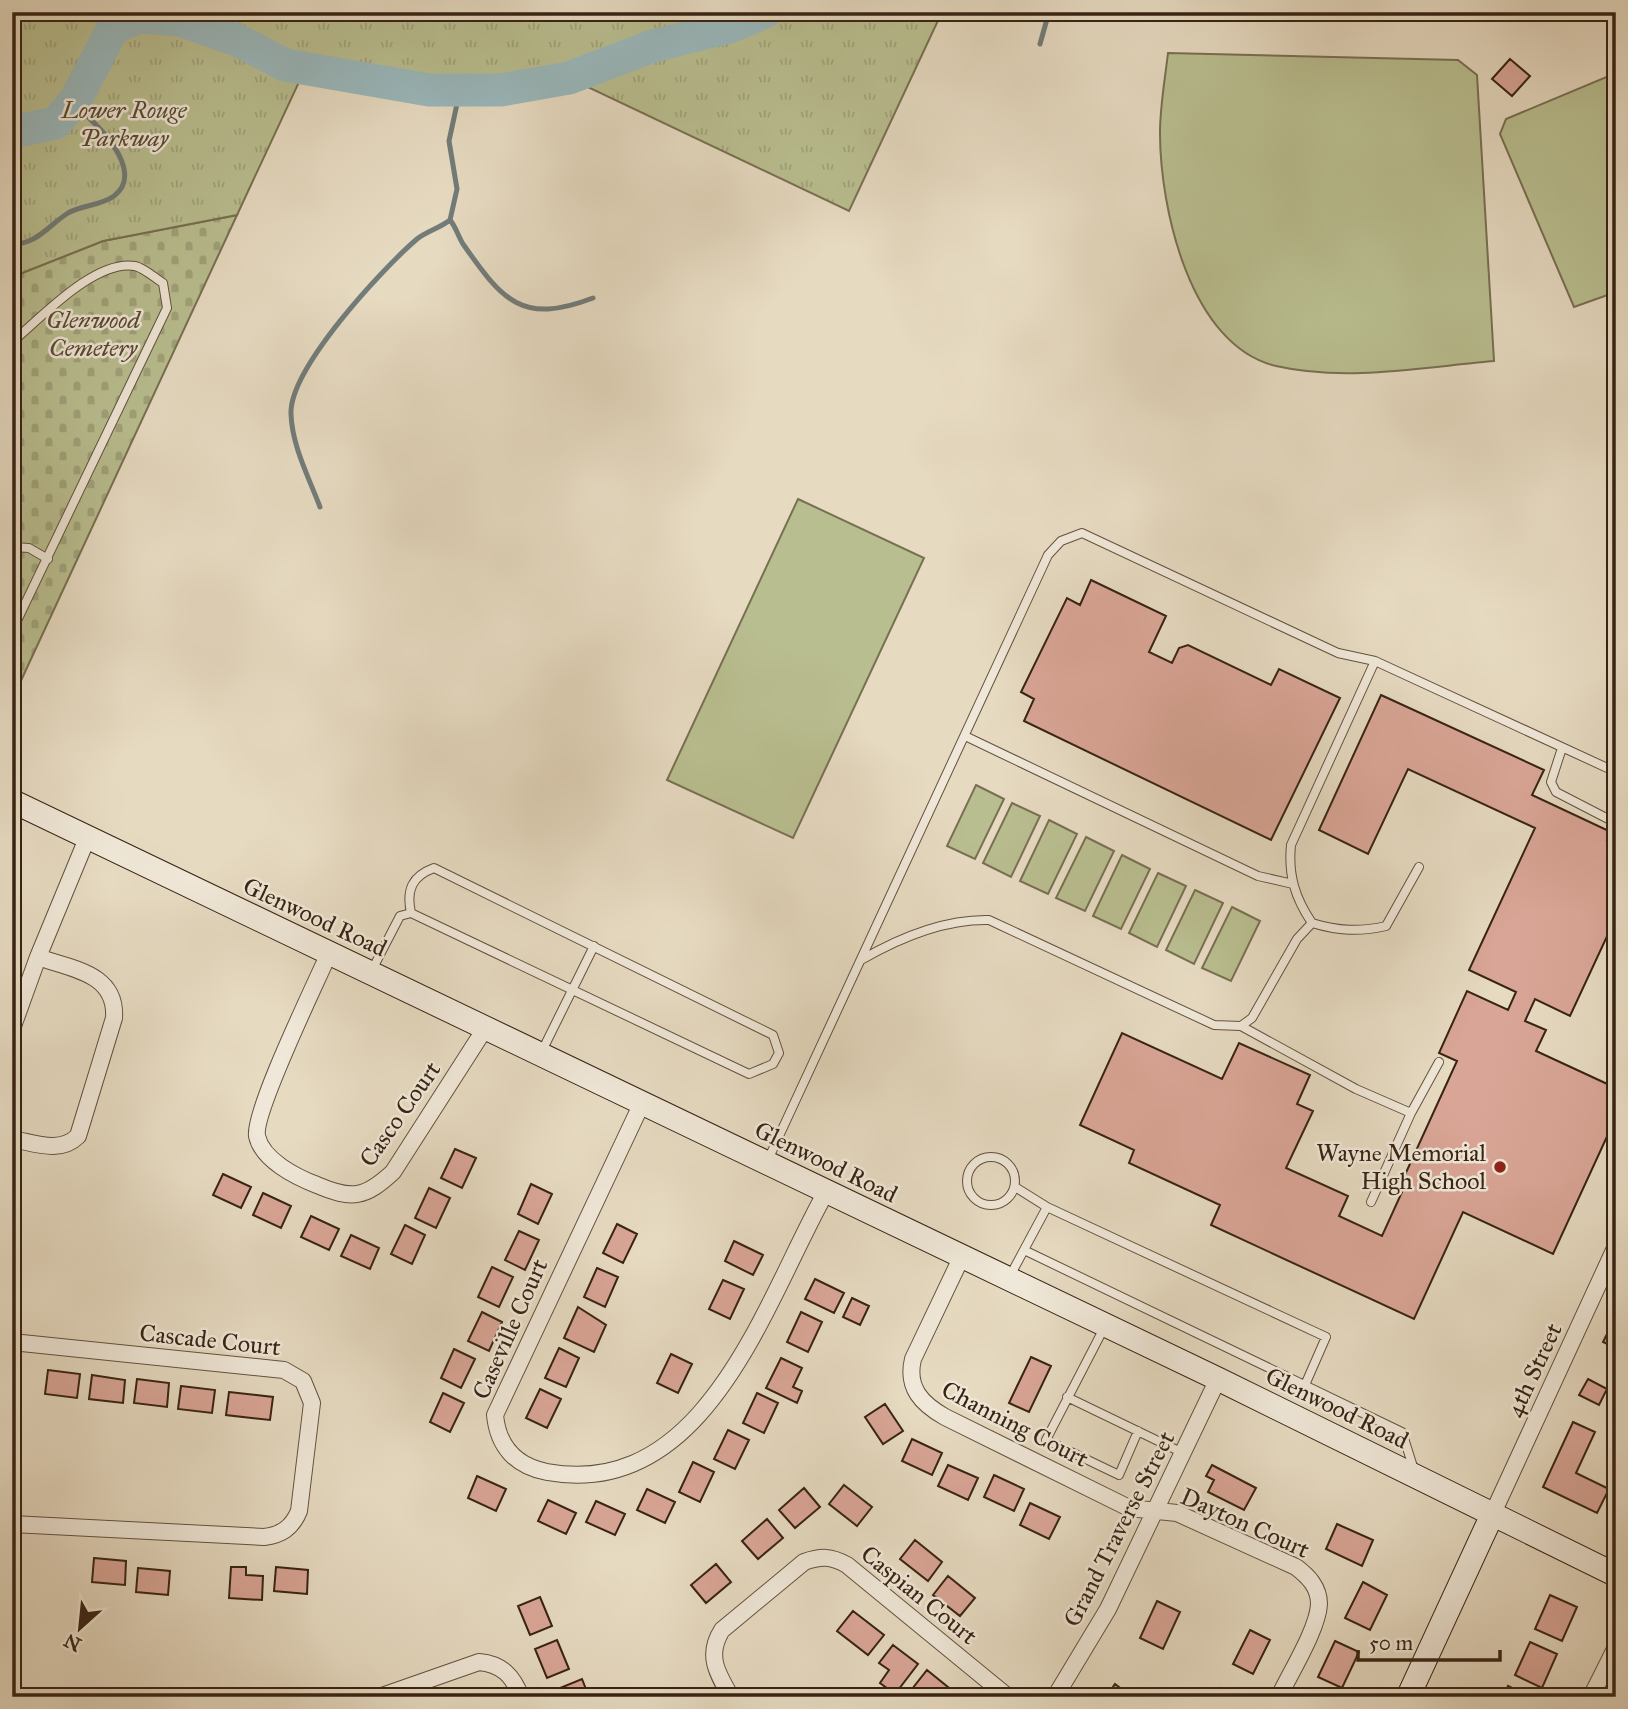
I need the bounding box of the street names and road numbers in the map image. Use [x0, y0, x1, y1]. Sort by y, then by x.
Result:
street label: Glenwood Road [238, 871, 392, 963]
street label: Casco Court [353, 1055, 447, 1172]
street label: Glenwood Road [750, 1115, 902, 1209]
street label: Caseville Court [466, 1254, 554, 1404]
street label: Cascade Court [138, 1318, 282, 1362]
street label: 4th Street [1499, 1318, 1569, 1422]
street label: Glenwood Road [1261, 1361, 1413, 1455]
street label: Channing Court [937, 1374, 1094, 1474]
street label: Grand Traverse Street [1057, 1426, 1181, 1632]
street label: Dayton Court [1176, 1481, 1315, 1565]
street label: Caspian Court [855, 1539, 984, 1651]

